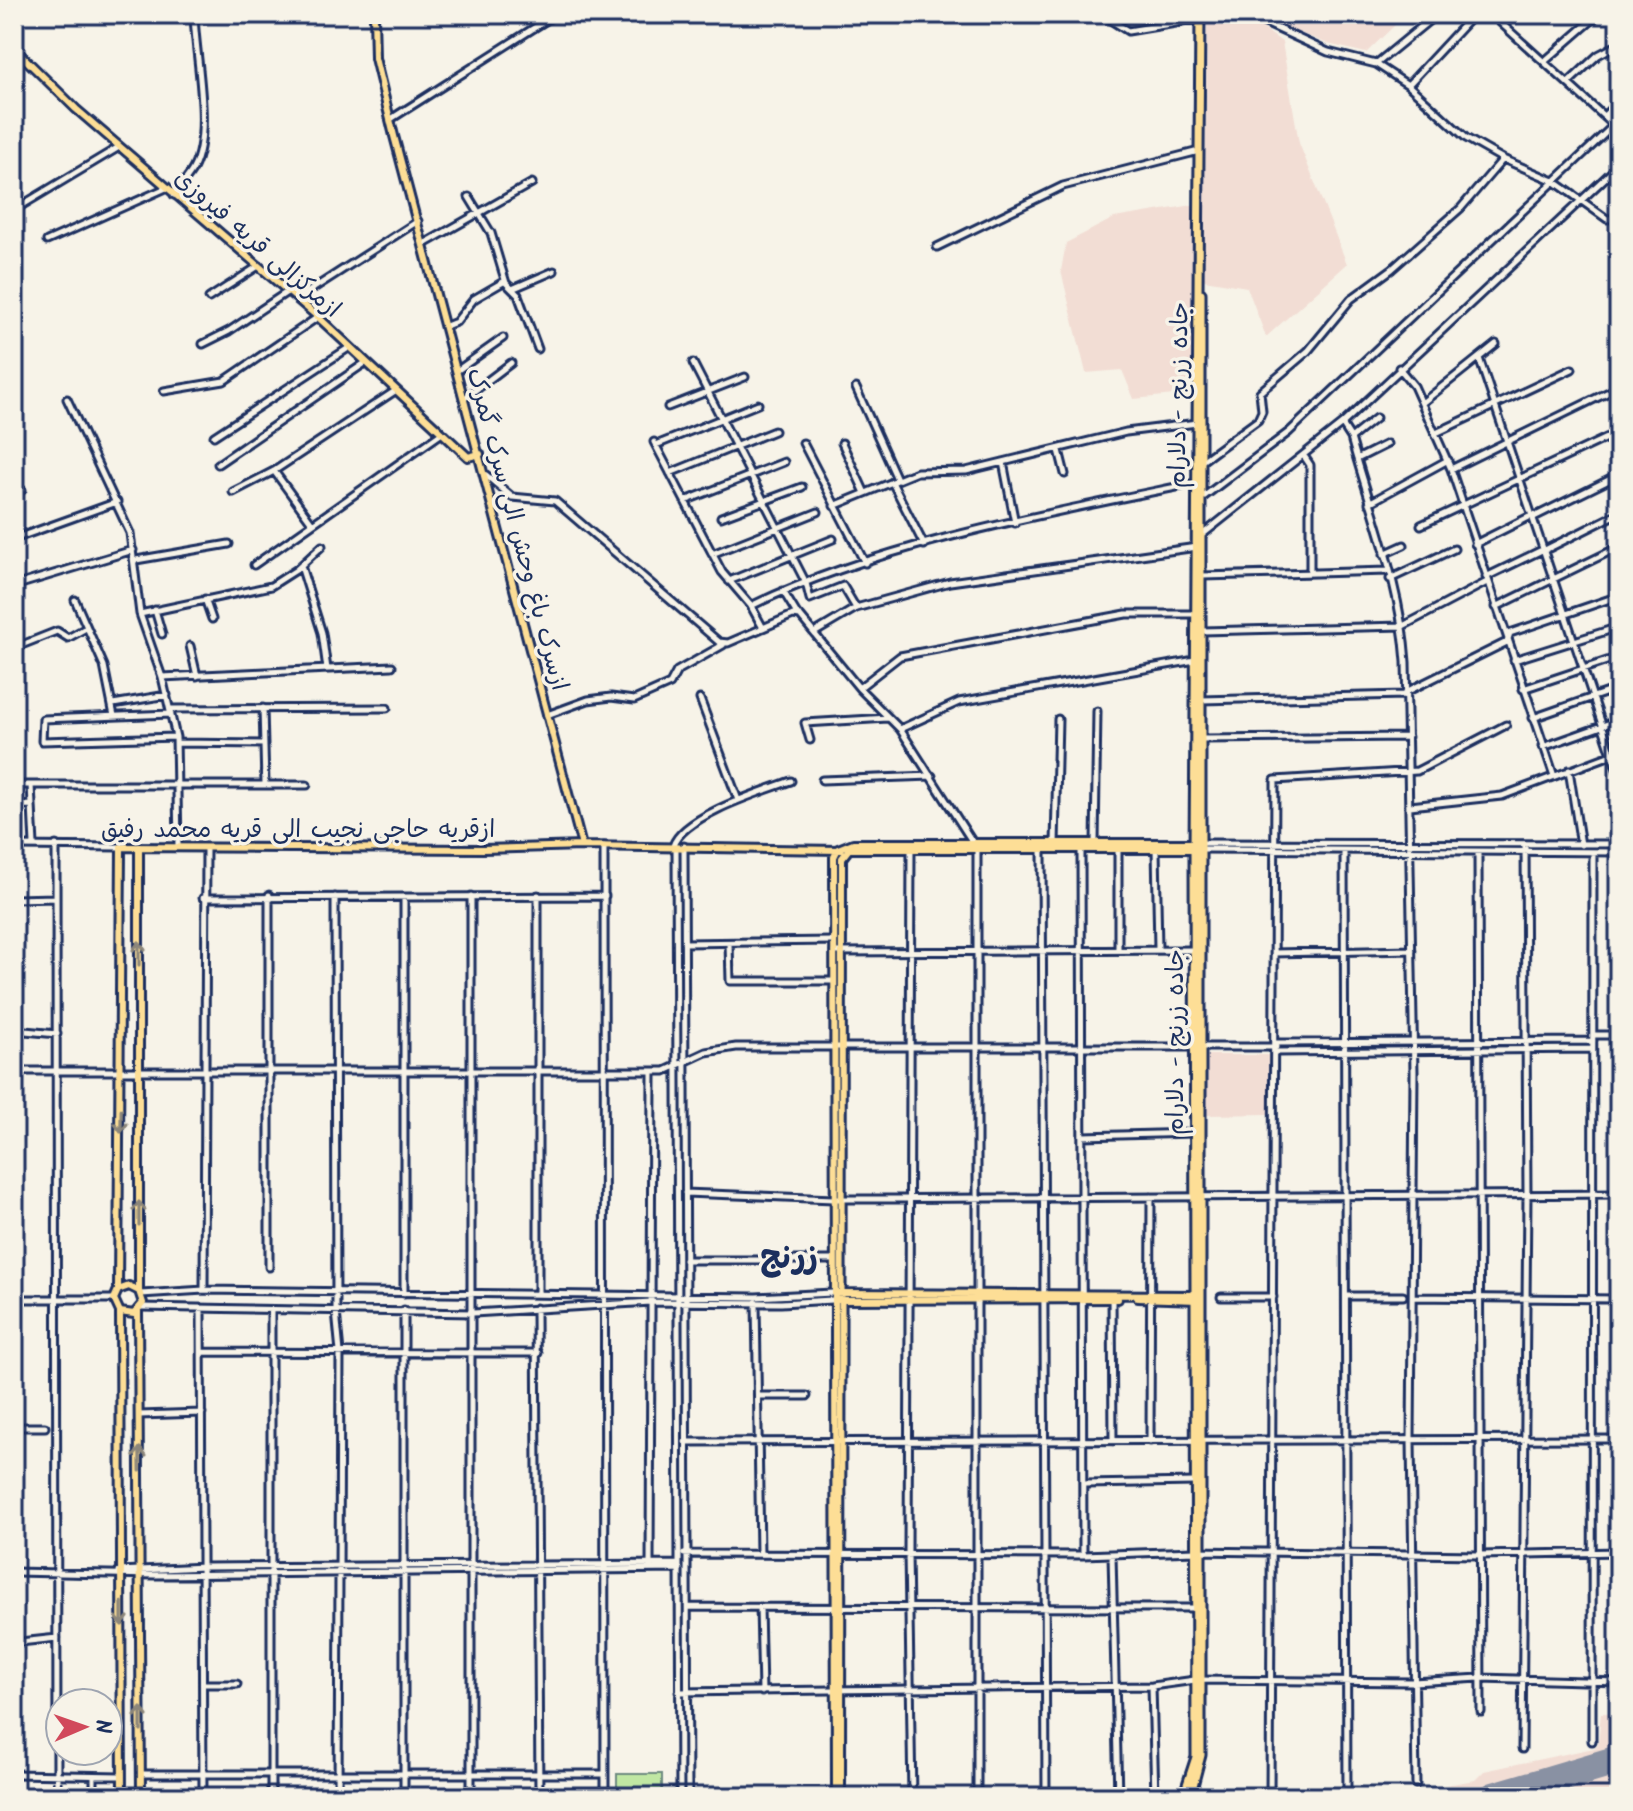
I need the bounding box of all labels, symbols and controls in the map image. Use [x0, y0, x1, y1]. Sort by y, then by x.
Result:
street label: ازمرکزالی قریه فیروزی [165, 160, 350, 328]
street label: جاده زرنج - دلارام [1158, 302, 1201, 488]
street label: ازسرک باغ وحش الی سرک گمرک [455, 364, 578, 695]
street label: ازقریه حاجی نجیب الی قریه محمد رفیق [101, 811, 495, 850]
one-way arrow [131, 940, 147, 967]
street label: جاده زرنج - دلارام [1157, 949, 1196, 1135]
one-way arrow [113, 1107, 129, 1134]
one-way arrow [131, 1200, 147, 1227]
district label: زرنج [760, 1234, 818, 1285]
one-way arrow [132, 1446, 148, 1473]
one-way arrow [114, 1600, 130, 1627]
north arrow [44, 1687, 124, 1767]
one-way arrow [133, 1706, 149, 1733]
text: N [84, 1719, 119, 1734]

